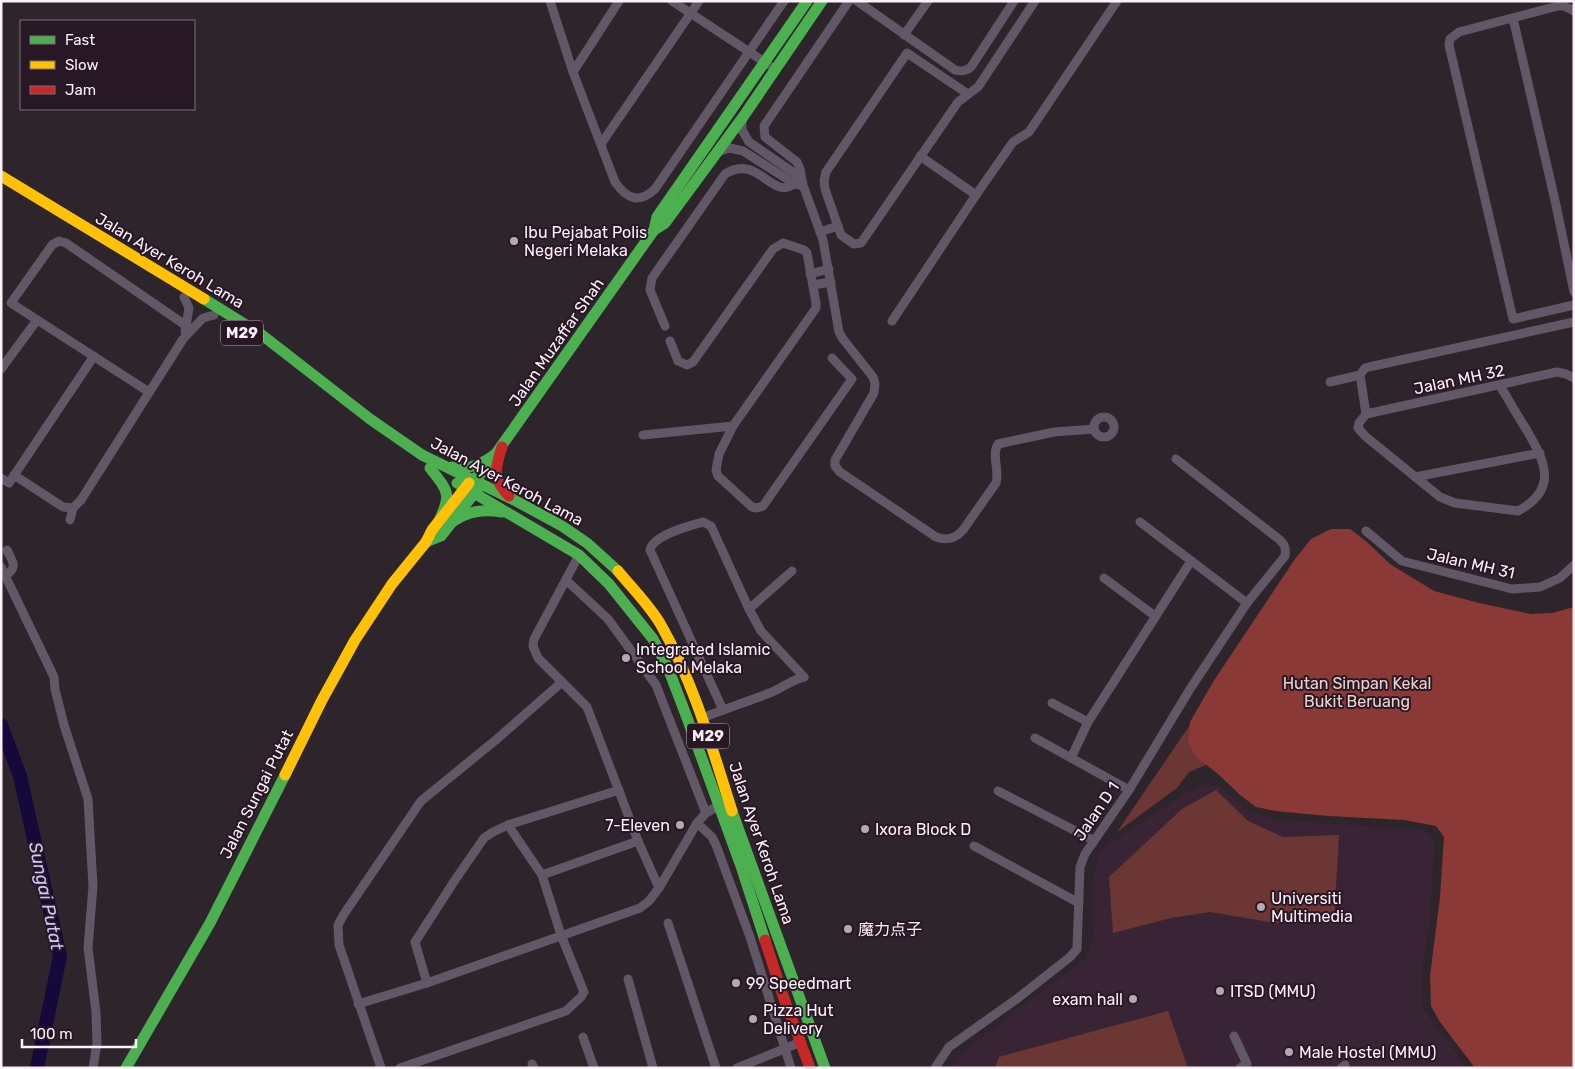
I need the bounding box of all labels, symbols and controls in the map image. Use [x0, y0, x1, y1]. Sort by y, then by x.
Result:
legend [20, 20, 195, 110]
text: Fast [65, 31, 95, 49]
text: Slow [65, 56, 98, 74]
text: Jam [65, 81, 96, 99]
street label: Jalan Ayer Keroh Lama [92, 209, 247, 312]
place label: Ibu Pejabat Polis Negeri Melaka [524, 223, 647, 260]
marker: Ibu Pejabat Polis Negeri Melaka [508, 235, 520, 247]
street label: Jalan Muzaffar Shah [505, 275, 608, 410]
road number: M29 [221, 320, 263, 346]
street label: Jalan MH 32 [1412, 361, 1506, 398]
street label: Jalan Ayer Keroh Lama [427, 433, 586, 530]
street label: Jalan MH 31 [1425, 544, 1517, 583]
place label: Integrated Islamic School Melaka [636, 640, 770, 677]
marker: Integrated Islamic School Melaka [620, 652, 632, 664]
park label: Hutan Simpan Kekal Bukit Beruang [1283, 674, 1431, 711]
road number: M29 [687, 724, 729, 748]
street label: Jalan Sungai Putat [216, 727, 297, 862]
street label: Jalan Ayer Keroh Lama [725, 760, 798, 927]
street label: Jalan D 1 [1070, 778, 1123, 844]
place label: 7-Eleven [605, 816, 670, 835]
marker: 7-Eleven [674, 819, 686, 831]
place label: Ixora Block D [875, 820, 971, 839]
marker: Ixora Block D [859, 823, 871, 835]
water label: Sungai Putat [24, 840, 68, 953]
place label: Universiti Multimedia [1271, 889, 1353, 926]
marker: Universiti Multimedia [1255, 901, 1267, 913]
place label: 魔力点子 [858, 920, 922, 939]
marker: 魔力点子 [842, 923, 854, 935]
place label: 99 Speedmart [746, 974, 851, 993]
marker: 99 Speedmart [730, 977, 742, 989]
place label: ITSD (MMU) [1230, 982, 1316, 1001]
marker: ITSD (MMU) [1214, 985, 1226, 997]
place label: exam hall [1052, 990, 1123, 1009]
marker: exam hall [1127, 993, 1139, 1005]
place label: Pizza Hut Delivery [763, 1001, 834, 1038]
marker: Pizza Hut Delivery [747, 1013, 759, 1025]
scale bar [22, 1016, 136, 1048]
text: 100 m [30, 1025, 72, 1043]
place label: Male Hostel (MMU) [1299, 1043, 1436, 1062]
marker: Male Hostel (MMU) [1283, 1046, 1295, 1058]

